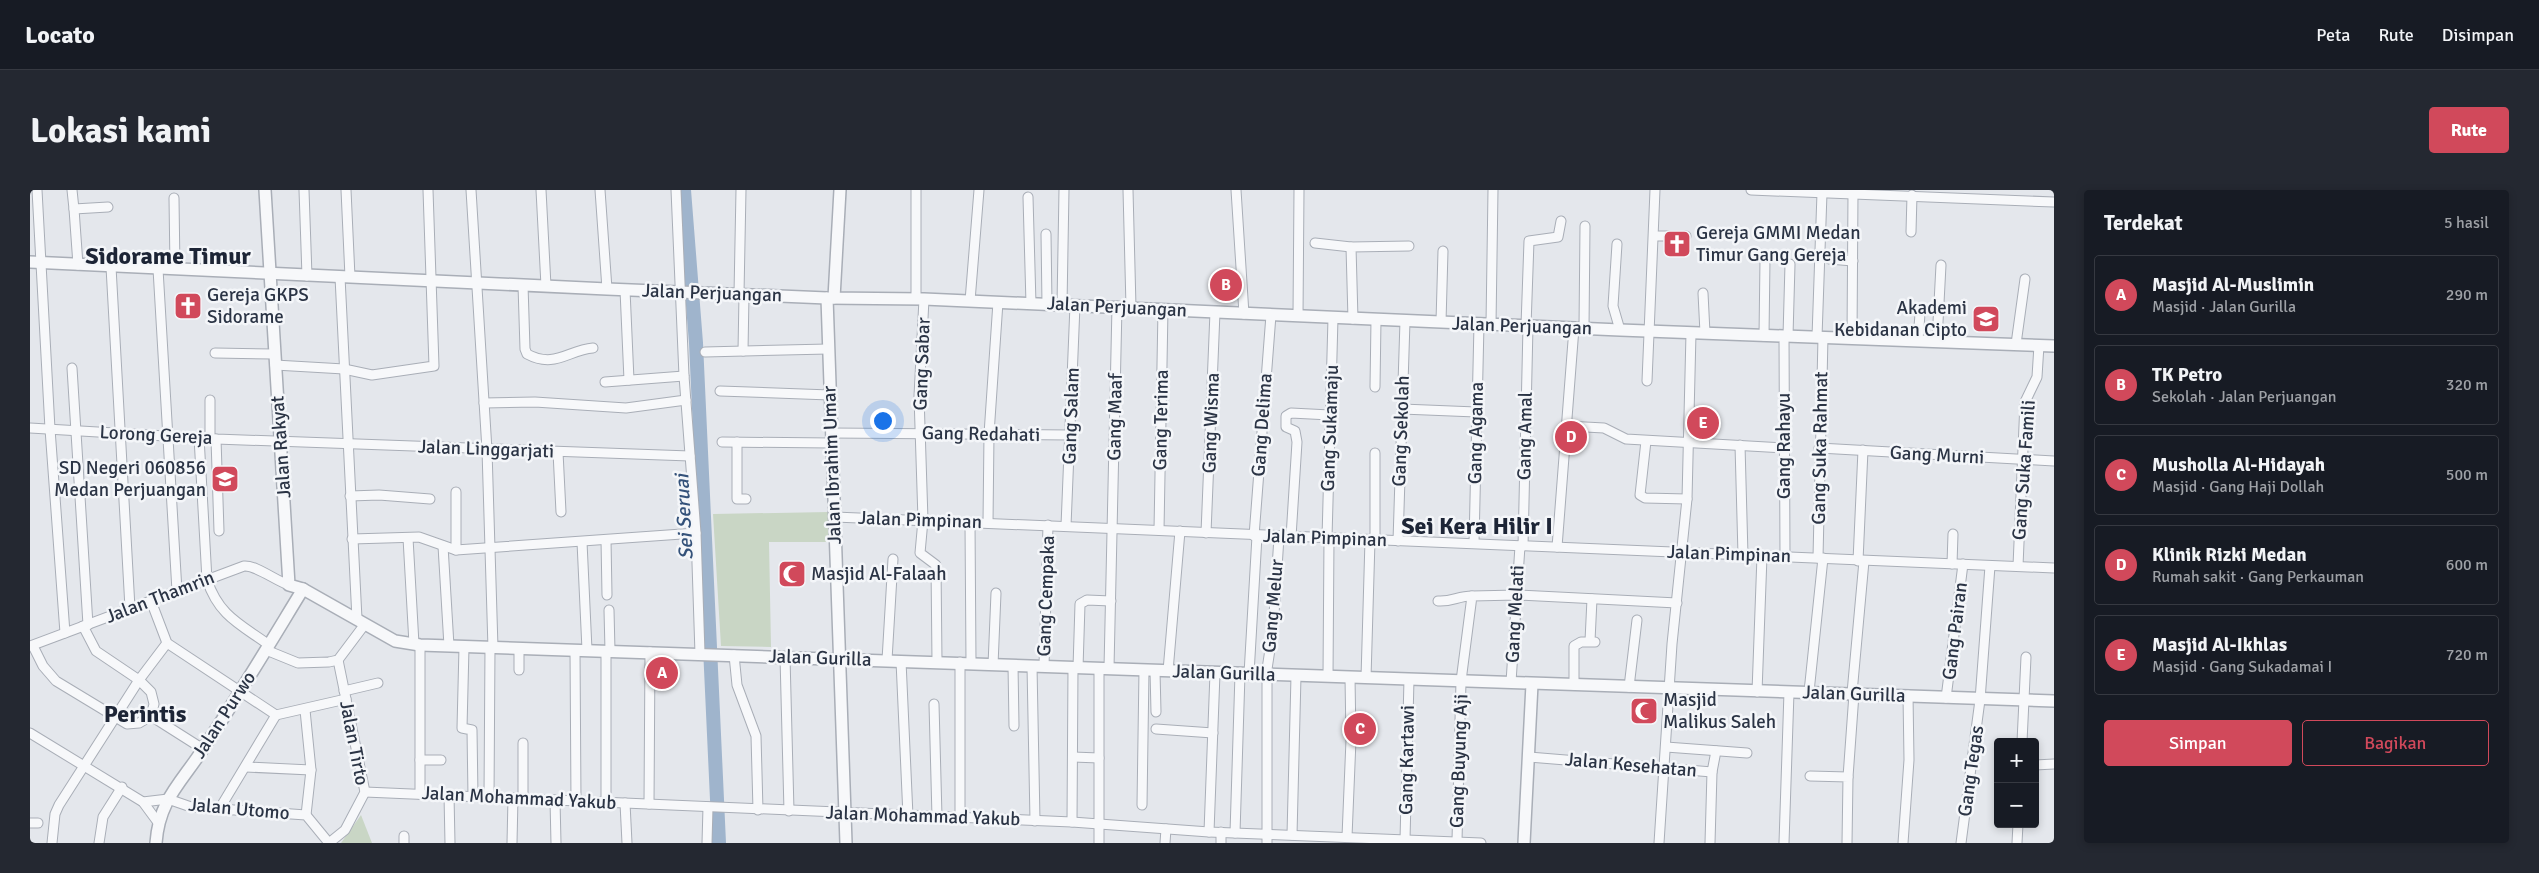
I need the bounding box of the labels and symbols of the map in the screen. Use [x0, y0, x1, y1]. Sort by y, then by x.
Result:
place label: Gereja GMMI Medan Timur Gang Gereja [1696, 221, 1861, 267]
church icon: Gereja GMMI Medan Timur Gang Gereja [1662, 229, 1692, 259]
district label: Sidorame Timur [85, 241, 251, 271]
pin: B [1210, 266, 1242, 304]
street label: Jalan Perjuangan [642, 279, 782, 307]
place label: Gereja GKPS Sidorame [207, 283, 309, 329]
church icon: Gereja GKPS Sidorame [173, 291, 203, 321]
street label: Jalan Perjuangan [1046, 291, 1188, 323]
place label: Akademi Kebidanan Cipto [1834, 296, 1967, 342]
school or university icon: Akademi Kebidanan Cipto [1971, 304, 2001, 334]
street label: Jalan Perjuangan [1452, 312, 1592, 340]
street label: Gang Sabar [908, 317, 936, 411]
street label: Gang Sukamaju [1316, 364, 1344, 492]
street label: Gang Salam [1057, 367, 1085, 465]
street label: Gang Terima [1148, 369, 1174, 471]
street label: Gang Maaf [1102, 371, 1128, 461]
street label: Gang Suka Rahmat [1807, 371, 1833, 525]
street label: Gang Wisma [1197, 372, 1225, 474]
street label: Gang Delima [1246, 372, 1278, 478]
street label: Gang Sekolah [1387, 375, 1415, 487]
street label: Gang Agama [1463, 382, 1489, 484]
street label: Jalan Ibrahim Umar [817, 385, 847, 545]
street label: Gang Amal [1512, 392, 1538, 480]
street label: Gang Rahayu [1772, 393, 1796, 499]
street label: Jalan Rakyat [265, 395, 297, 499]
street label: Gang Suka Famili [2007, 399, 2041, 541]
pin: E [1687, 404, 1719, 442]
your location [870, 408, 896, 434]
pin: D [1555, 418, 1587, 456]
street label: Lorong Gereja [99, 420, 213, 450]
street label: Gang Redahati [922, 421, 1040, 447]
street label: Jalan Linggarjati [418, 435, 554, 463]
street label: Gang Murni [1889, 441, 1985, 469]
place label: SD Negeri 060856 Medan Perjuangan [54, 456, 206, 502]
school or university icon: SD Negeri 060856 Medan Perjuangan [210, 464, 240, 494]
water label: Sei Seruai [669, 472, 699, 561]
street label: Jalan Pimpinan [858, 506, 982, 534]
district label: Sei Kera Hilir I [1401, 511, 1553, 541]
street label: Jalan Pimpinan [1263, 524, 1387, 552]
street label: Gang Cempaka [1032, 535, 1060, 657]
street label: Jalan Pimpinan [1667, 540, 1791, 568]
street label: Gang Melur [1257, 558, 1289, 654]
mosque icon: Masjid Al-Falaah [777, 559, 807, 589]
place label: Masjid Al-Falaah [811, 562, 947, 586]
street label: Gang Melati [1500, 564, 1530, 664]
street label: Jalan Thamrin [102, 565, 218, 629]
street label: Gang Pairan [1937, 581, 1973, 681]
street label: Jalan Gurilla [768, 644, 872, 672]
pin: A [646, 654, 678, 692]
street label: Jalan Gurilla [1172, 659, 1276, 687]
street label: Jalan Purwo [187, 667, 261, 763]
street label: Jalan Gurilla [1802, 680, 1906, 708]
place label: Masjid Malikus Saleh [1663, 688, 1776, 734]
street label: Gang Buyung Aji [1445, 694, 1473, 828]
mosque icon: Masjid Malikus Saleh [1629, 696, 1659, 726]
district label: Perintis [104, 699, 187, 729]
street label: Jalan Tirto [334, 699, 374, 787]
street label: Gang Kartawi [1394, 705, 1420, 815]
pin: C [1344, 710, 1376, 748]
street label: Gang Tegas [1953, 724, 1989, 818]
street label: Jalan Kesehatan [1564, 747, 1698, 783]
street label: Jalan Mohammad Yakub [421, 781, 617, 815]
street label: Jalan Utomo [187, 793, 291, 825]
street label: Jalan Mohammad Yakub [825, 801, 1021, 831]

